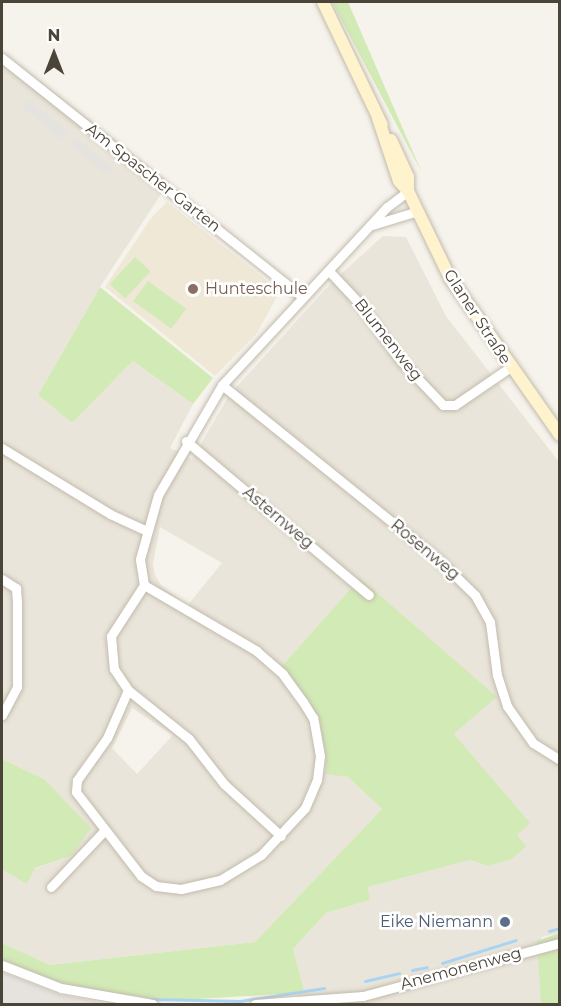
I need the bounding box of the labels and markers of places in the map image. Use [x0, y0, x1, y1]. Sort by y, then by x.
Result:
place label: Hunteschule [205, 279, 308, 299]
marker: Hunteschule [186, 282, 200, 296]
place label: Eike Niemann [380, 912, 493, 932]
marker: Eike Niemann [498, 915, 512, 929]

